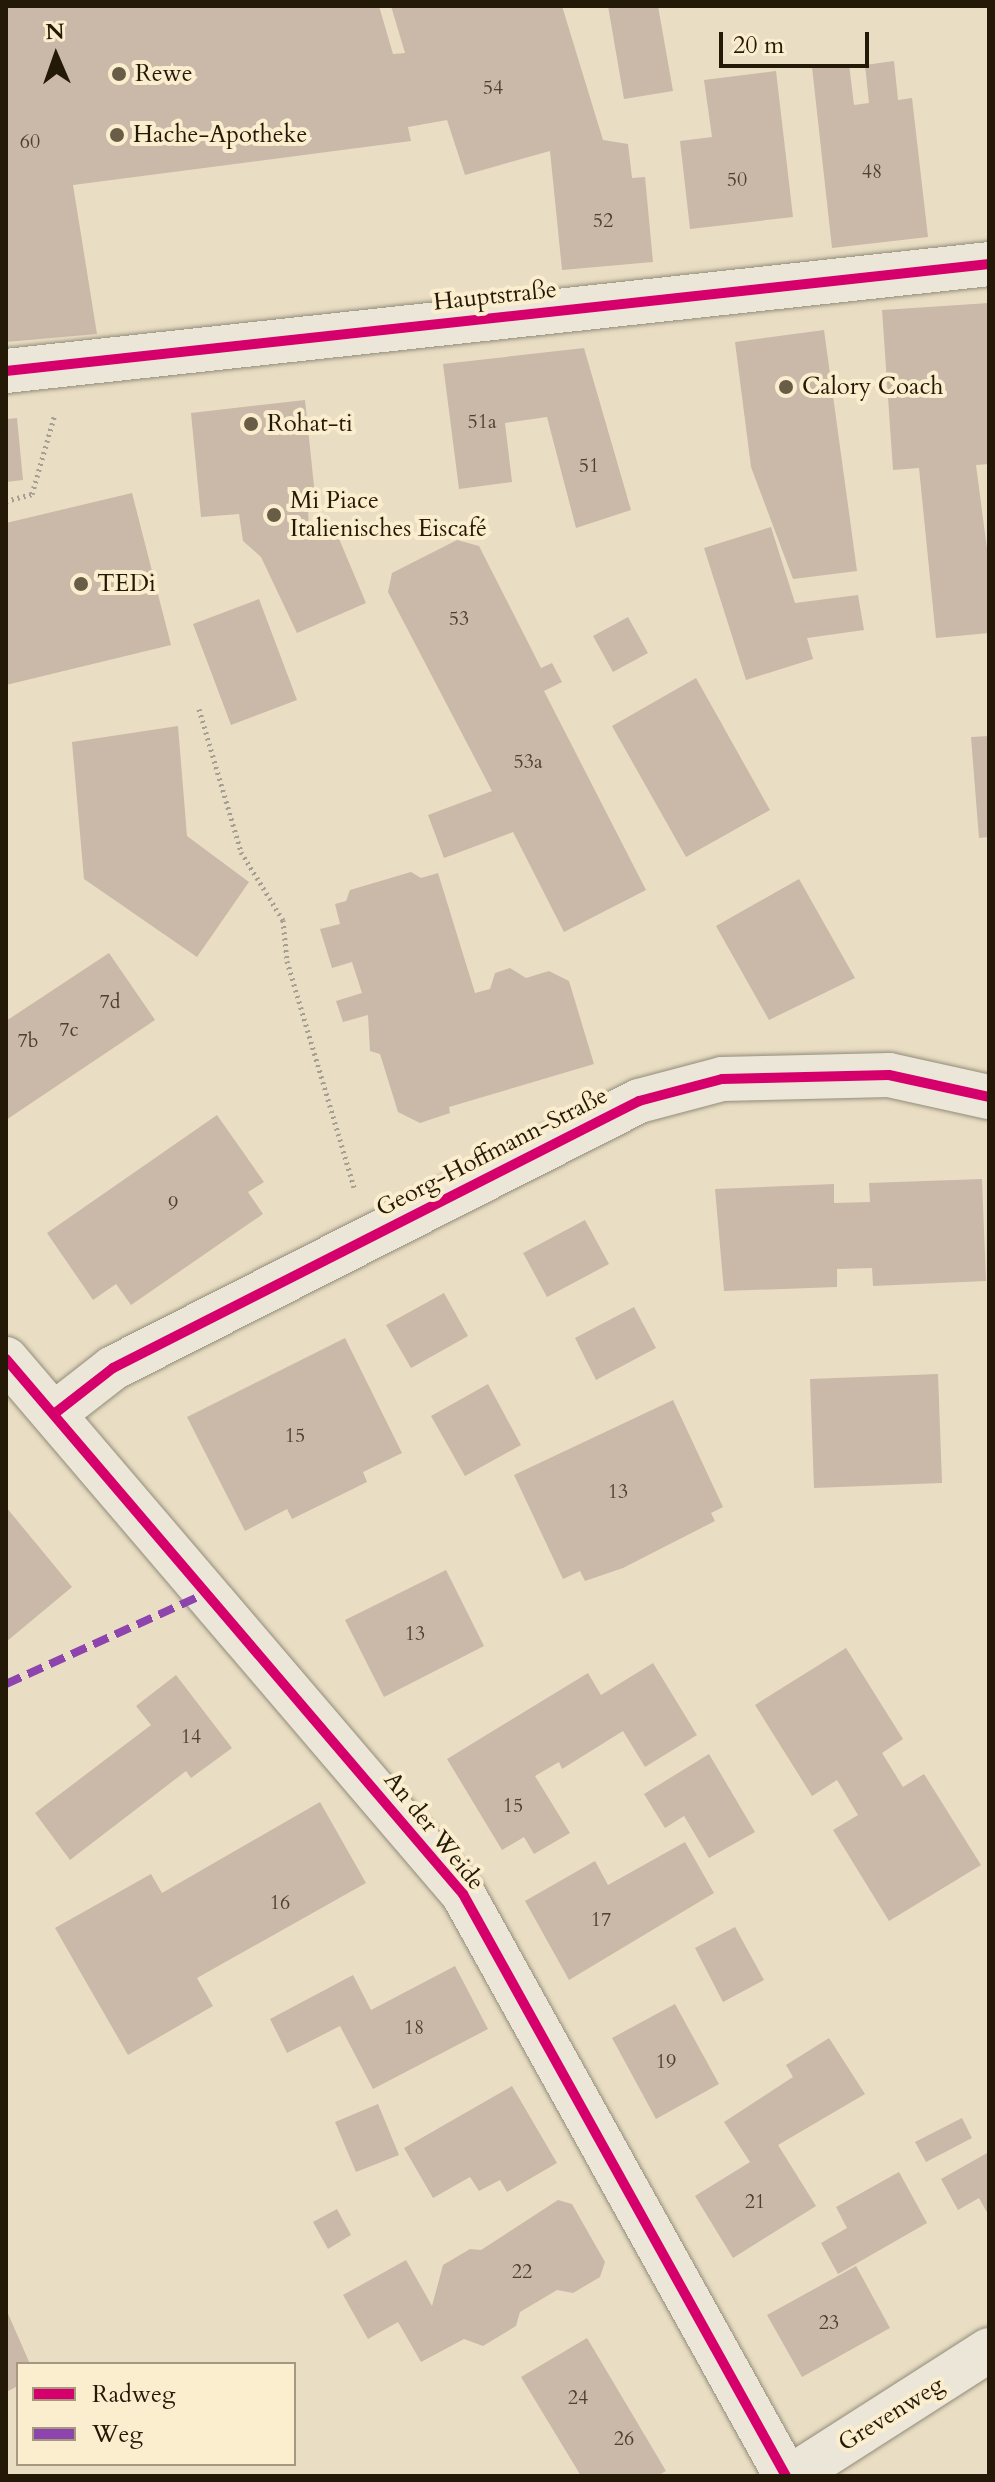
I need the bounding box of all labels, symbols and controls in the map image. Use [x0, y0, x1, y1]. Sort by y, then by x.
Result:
north arrow [16, 16, 96, 96]
scale bar [723, 16, 873, 66]
text: N [45, 17, 65, 47]
text: 20 m [733, 29, 784, 62]
place label: Rewe [135, 60, 193, 88]
marker: Rewe [110, 65, 128, 83]
house number: 54 [483, 75, 503, 99]
place label: Hache-Apotheke [133, 121, 307, 149]
marker: Hache-Apotheke [108, 126, 126, 144]
house number: 60 [20, 129, 40, 153]
house number: 48 [862, 159, 882, 183]
house number: 50 [727, 167, 747, 191]
house number: 52 [593, 208, 613, 232]
street label: Hauptstraße [432, 275, 558, 317]
place label: Calory Coach [802, 373, 943, 401]
marker: Calory Coach [777, 378, 795, 396]
house number: 51a [467, 409, 497, 433]
place label: Rohat-ti [267, 410, 353, 438]
marker: Rohat-ti [242, 415, 260, 433]
house number: 51 [579, 453, 599, 477]
place label: Mi Piace Italienisches Eiscafé [290, 487, 487, 543]
marker: Mi Piace Italienisches Eiscafé [265, 506, 283, 524]
place label: TEDi [97, 570, 156, 598]
marker: TEDi [72, 575, 90, 593]
house number: 53 [449, 606, 469, 630]
house number: 53a [513, 749, 543, 773]
house number: 7d [100, 989, 120, 1013]
house number: 7c [59, 1017, 79, 1041]
house number: 7b [18, 1028, 38, 1052]
street label: Georg-Hoffmann-Straße [372, 1081, 612, 1223]
house number: 9 [168, 1191, 178, 1215]
house number: 15 [285, 1423, 305, 1447]
house number: 13 [608, 1479, 628, 1503]
house number: 13 [405, 1621, 425, 1645]
house number: 14 [181, 1724, 201, 1748]
street label: An der Weide [378, 1766, 490, 1896]
house number: 15 [503, 1793, 523, 1817]
house number: 16 [270, 1890, 290, 1914]
house number: 17 [591, 1907, 611, 1931]
house number: 18 [404, 2015, 424, 2039]
house number: 19 [656, 2049, 676, 2073]
house number: 21 [745, 2189, 765, 2213]
house number: 22 [512, 2259, 532, 2283]
house number: 23 [819, 2310, 839, 2334]
legend [16, 2362, 296, 2466]
street label: Grevenweg [833, 2370, 949, 2458]
text: Radweg [92, 2378, 175, 2411]
house number: 24 [568, 2385, 588, 2409]
text: Weg [92, 2418, 143, 2451]
house number: 26 [614, 2426, 634, 2450]

